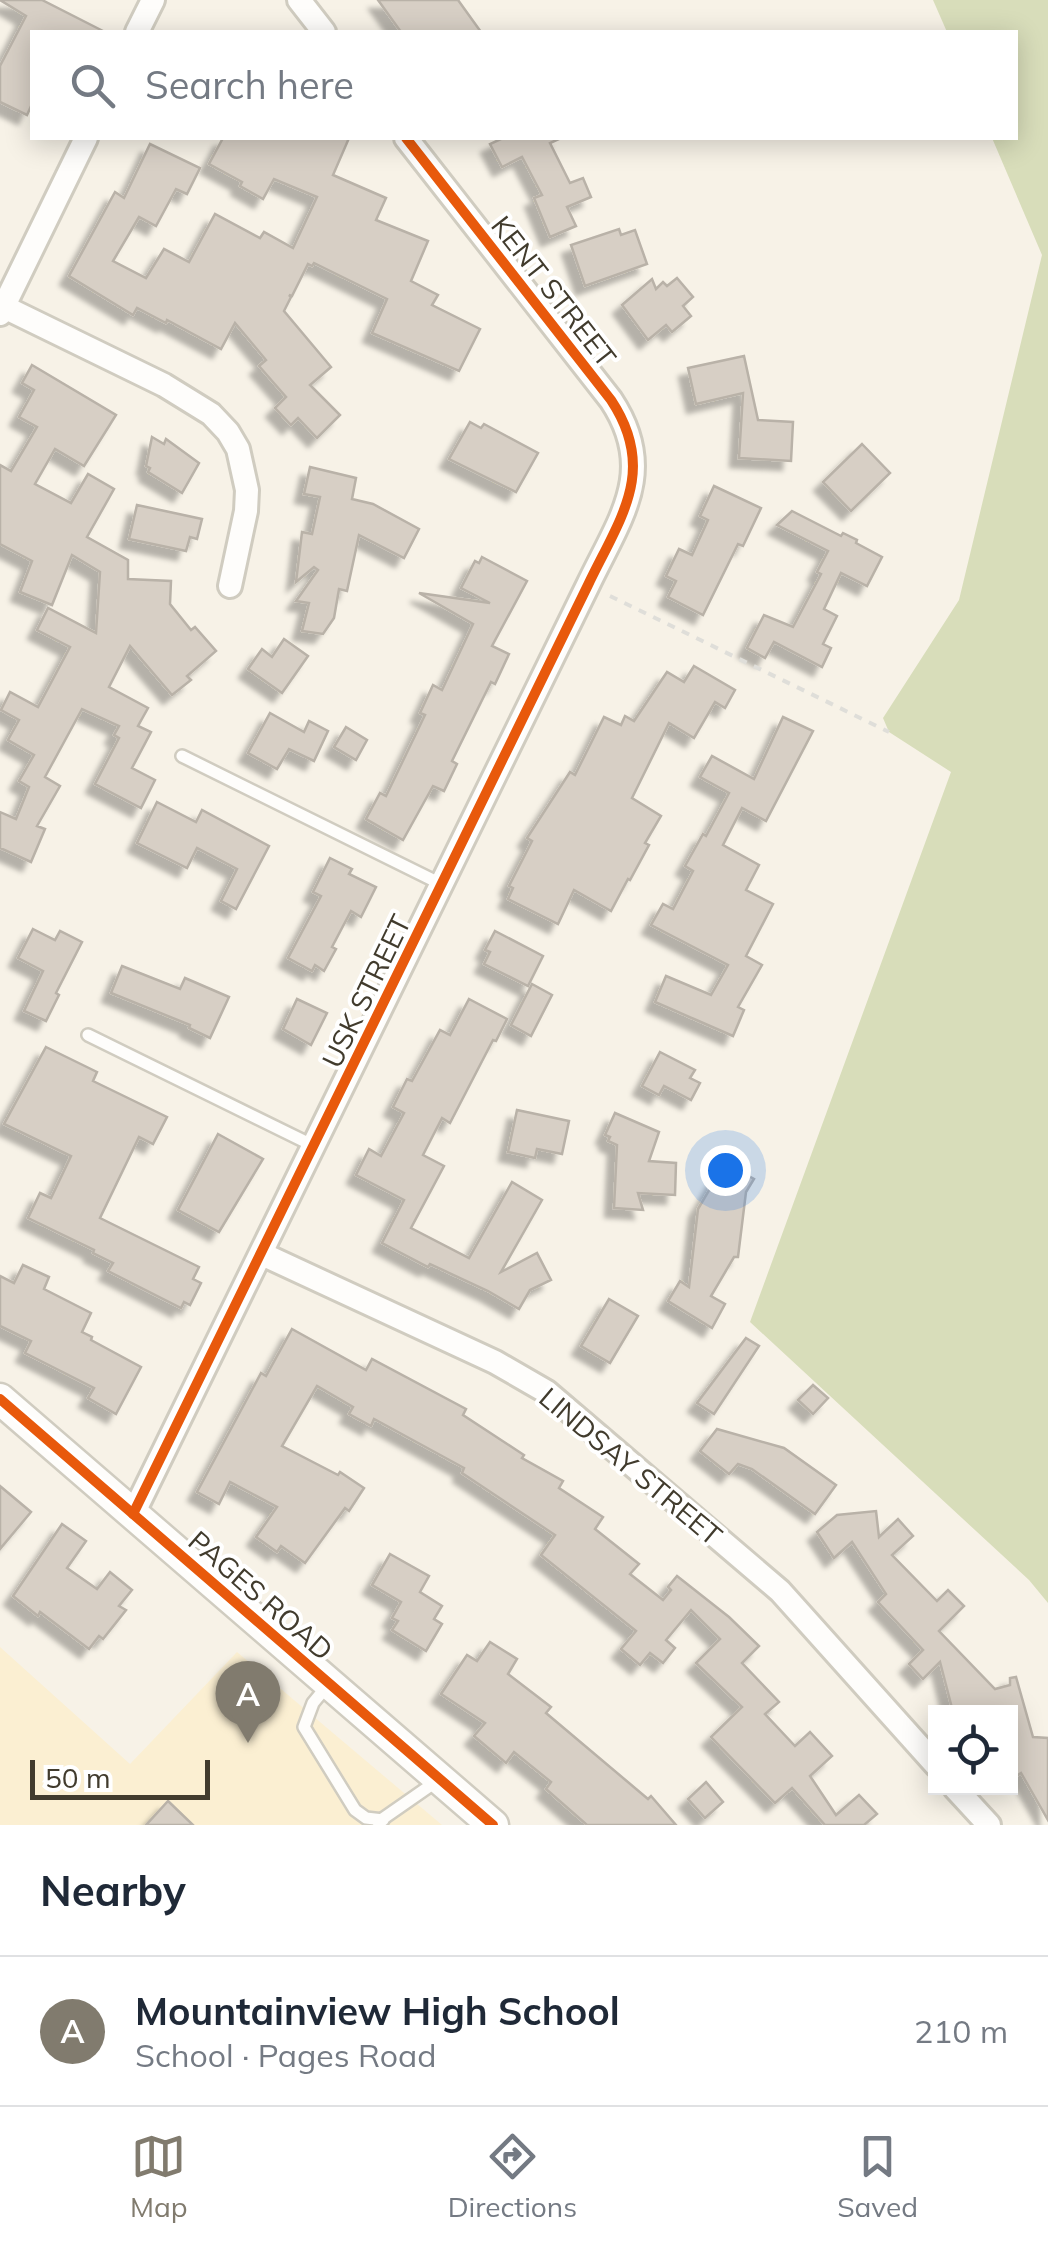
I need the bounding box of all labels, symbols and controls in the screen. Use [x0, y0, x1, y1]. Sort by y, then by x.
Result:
search box [30, 30, 1018, 140]
icon: search [65, 58, 120, 113]
text: Search here [145, 61, 354, 109]
street label: KENT STREET [484, 208, 624, 374]
street label: USK STREET [314, 909, 418, 1073]
your location [700, 1145, 751, 1196]
street label: LINDSAY STREET [533, 1379, 729, 1553]
street label: PAGES ROAD [182, 1523, 340, 1667]
pin: A [216, 1660, 280, 1743]
map controls [928, 1705, 1018, 1795]
button: locate [928, 1705, 1018, 1795]
scale bar [30, 1755, 210, 1800]
text: 50 m [45, 1760, 111, 1795]
text: Nearby [40, 1864, 186, 1917]
text: Mountainview High School [135, 1987, 620, 2035]
text: A [60, 2011, 85, 2051]
text: 210 m [914, 2011, 1008, 2051]
text: School · Pages Road [135, 2035, 436, 2075]
tab: Map [130, 2129, 188, 2224]
tab: Directions [448, 2129, 577, 2224]
tab: Saved [837, 2129, 918, 2224]

